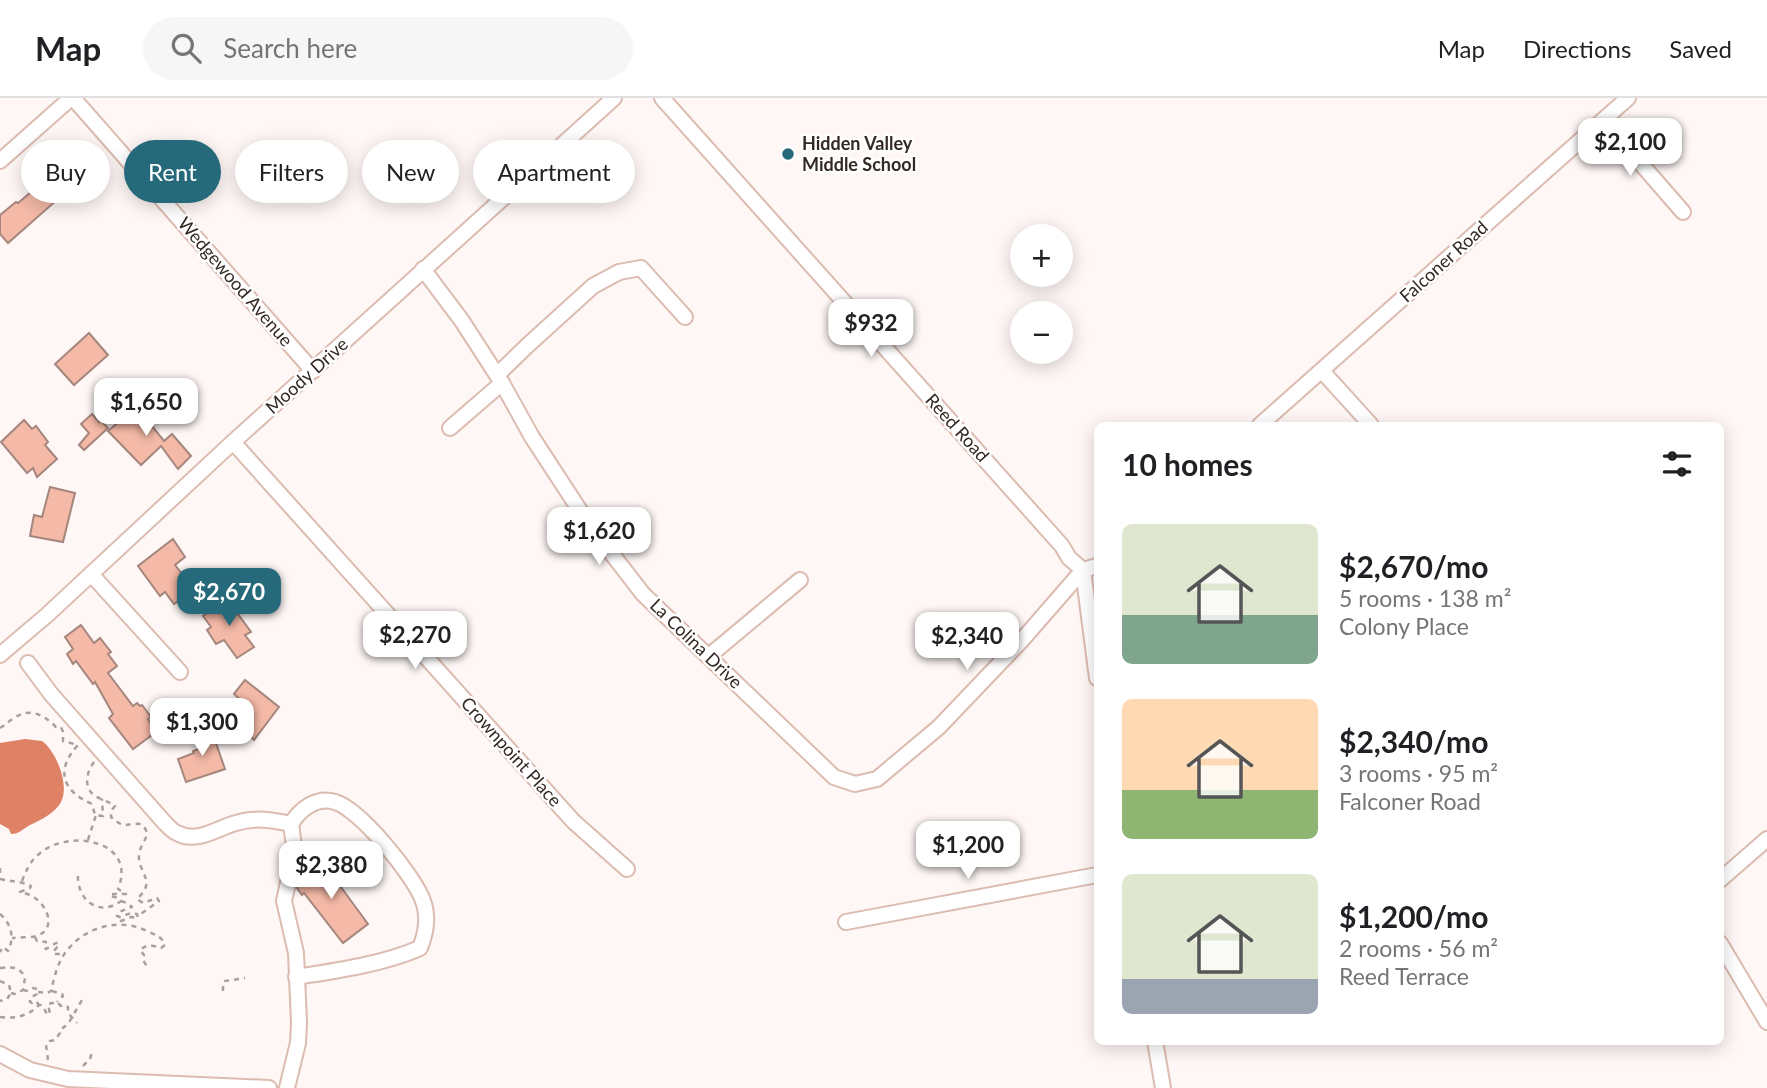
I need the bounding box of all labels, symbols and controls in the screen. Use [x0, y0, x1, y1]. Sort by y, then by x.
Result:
search box [143, 17, 633, 80]
text: Map [35, 28, 101, 68]
icon: search [167, 29, 205, 67]
text: Search here [223, 32, 357, 64]
text: Map [1438, 34, 1485, 63]
text: Directions [1523, 34, 1631, 63]
text: Saved [1669, 34, 1732, 63]
pin: $2,100 [1573, 118, 1687, 178]
text: $2,100 [1594, 127, 1666, 155]
place label: Hidden Valley Middle School [802, 132, 916, 175]
chip: Buy [21, 140, 110, 203]
chip: Rent [124, 140, 221, 203]
chip: Filters [235, 140, 348, 203]
chip: New [362, 140, 459, 203]
chip: Apartment [473, 140, 635, 203]
marker: Hidden Valley Middle School [780, 146, 796, 162]
street label: Wedgewood Avenue [174, 212, 298, 350]
street label: Falconer Road [1395, 216, 1492, 307]
map controls [1010, 224, 1073, 364]
button: + [1010, 224, 1073, 287]
pin: $932 [830, 300, 912, 359]
button: − [1010, 301, 1073, 364]
text: $932 [844, 308, 898, 336]
street label: Moody Drive [261, 333, 352, 418]
pin: $1,650 [89, 378, 203, 438]
text: $1,650 [110, 387, 182, 415]
street label: Reed Road [921, 389, 994, 466]
icon: filters [1658, 445, 1696, 483]
text: 10 homes [1122, 446, 1253, 482]
pin: $1,620 [542, 508, 656, 567]
text: $1,620 [563, 516, 635, 544]
text: $2,670/mo [1339, 548, 1488, 584]
icon: home [1178, 552, 1262, 636]
pin: $2,670 [172, 568, 286, 628]
text: $2,670 [193, 577, 265, 605]
text: 5 rooms · 138 m² [1339, 584, 1511, 612]
street label: La Colina Drive [646, 594, 747, 693]
pin: $2,270 [358, 612, 472, 671]
pin: $2,340 [910, 612, 1024, 672]
text: Colony Place [1339, 612, 1469, 640]
text: $2,270 [379, 620, 451, 648]
text: $2,340 [931, 621, 1003, 649]
street label: Crownpoint Place [457, 692, 567, 811]
pin: $1,300 [145, 698, 259, 758]
text: $1,300 [166, 707, 238, 735]
text: $2,340/mo [1339, 723, 1488, 759]
icon: home [1178, 727, 1262, 811]
text: 3 rooms · 95 m² [1339, 759, 1498, 787]
text: Falconer Road [1339, 787, 1481, 815]
pin: $1,200 [911, 822, 1025, 881]
text: $1,200 [932, 830, 1004, 858]
pin: $2,380 [274, 842, 388, 901]
text: $2,380 [295, 850, 367, 878]
text: $1,200/mo [1339, 898, 1488, 934]
icon: home [1178, 902, 1262, 986]
text: 2 rooms · 56 m² [1339, 934, 1498, 962]
text: Reed Terrace [1339, 962, 1469, 990]

